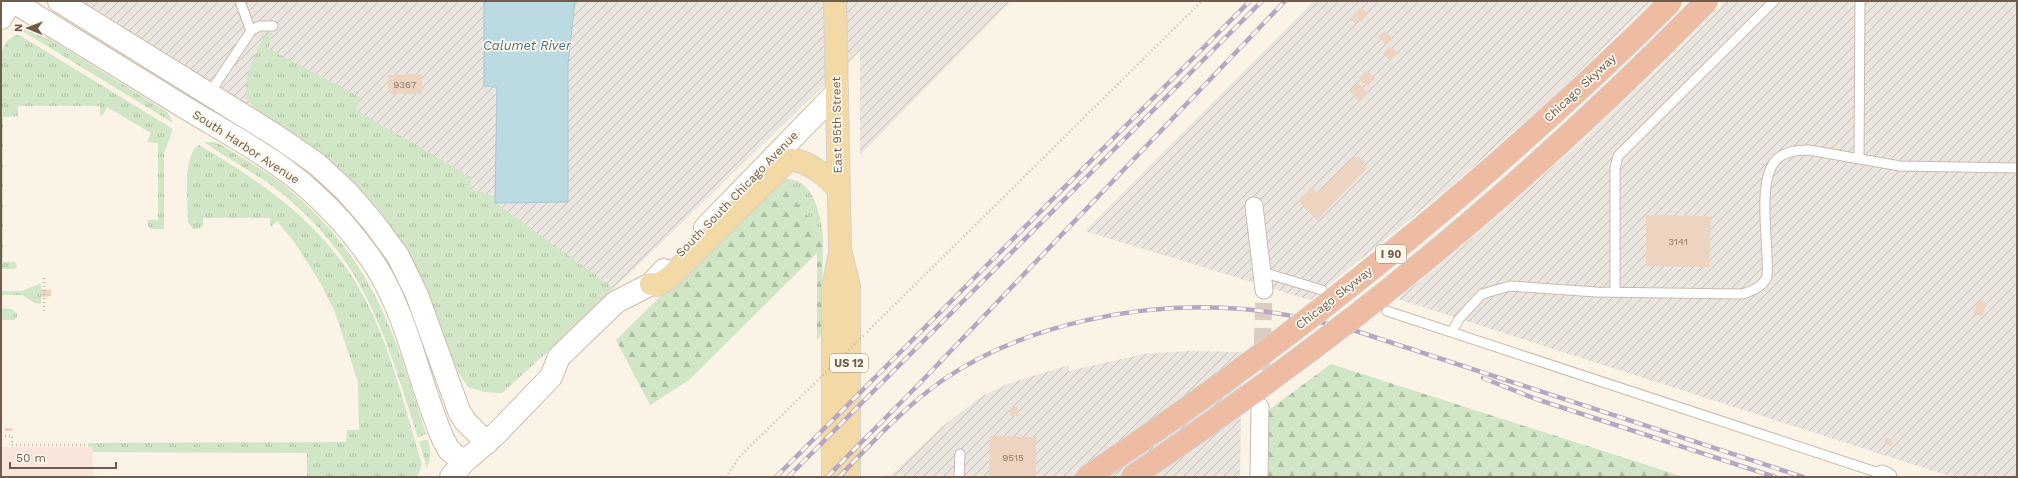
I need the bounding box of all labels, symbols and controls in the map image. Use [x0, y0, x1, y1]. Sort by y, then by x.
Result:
north arrow [8, 8, 48, 48]
text: N [12, 24, 25, 32]
water label: Calumet River [483, 38, 572, 53]
street label: Chicago Skyway [1541, 51, 1619, 125]
street label: East 95th Street [829, 76, 845, 174]
house number: 9367 [393, 79, 417, 90]
street label: South Harbor Avenue [190, 107, 302, 187]
street label: South South Chicago Avenue [673, 128, 801, 260]
house number: 3141 [1668, 236, 1688, 247]
road number: I 90 [1376, 245, 1406, 263]
street label: Chicago Skyway [1293, 263, 1376, 332]
road number: US 12 [830, 354, 868, 372]
scale bar [10, 444, 116, 470]
text: 50 m [16, 451, 46, 465]
house number: 9515 [1002, 452, 1024, 463]

